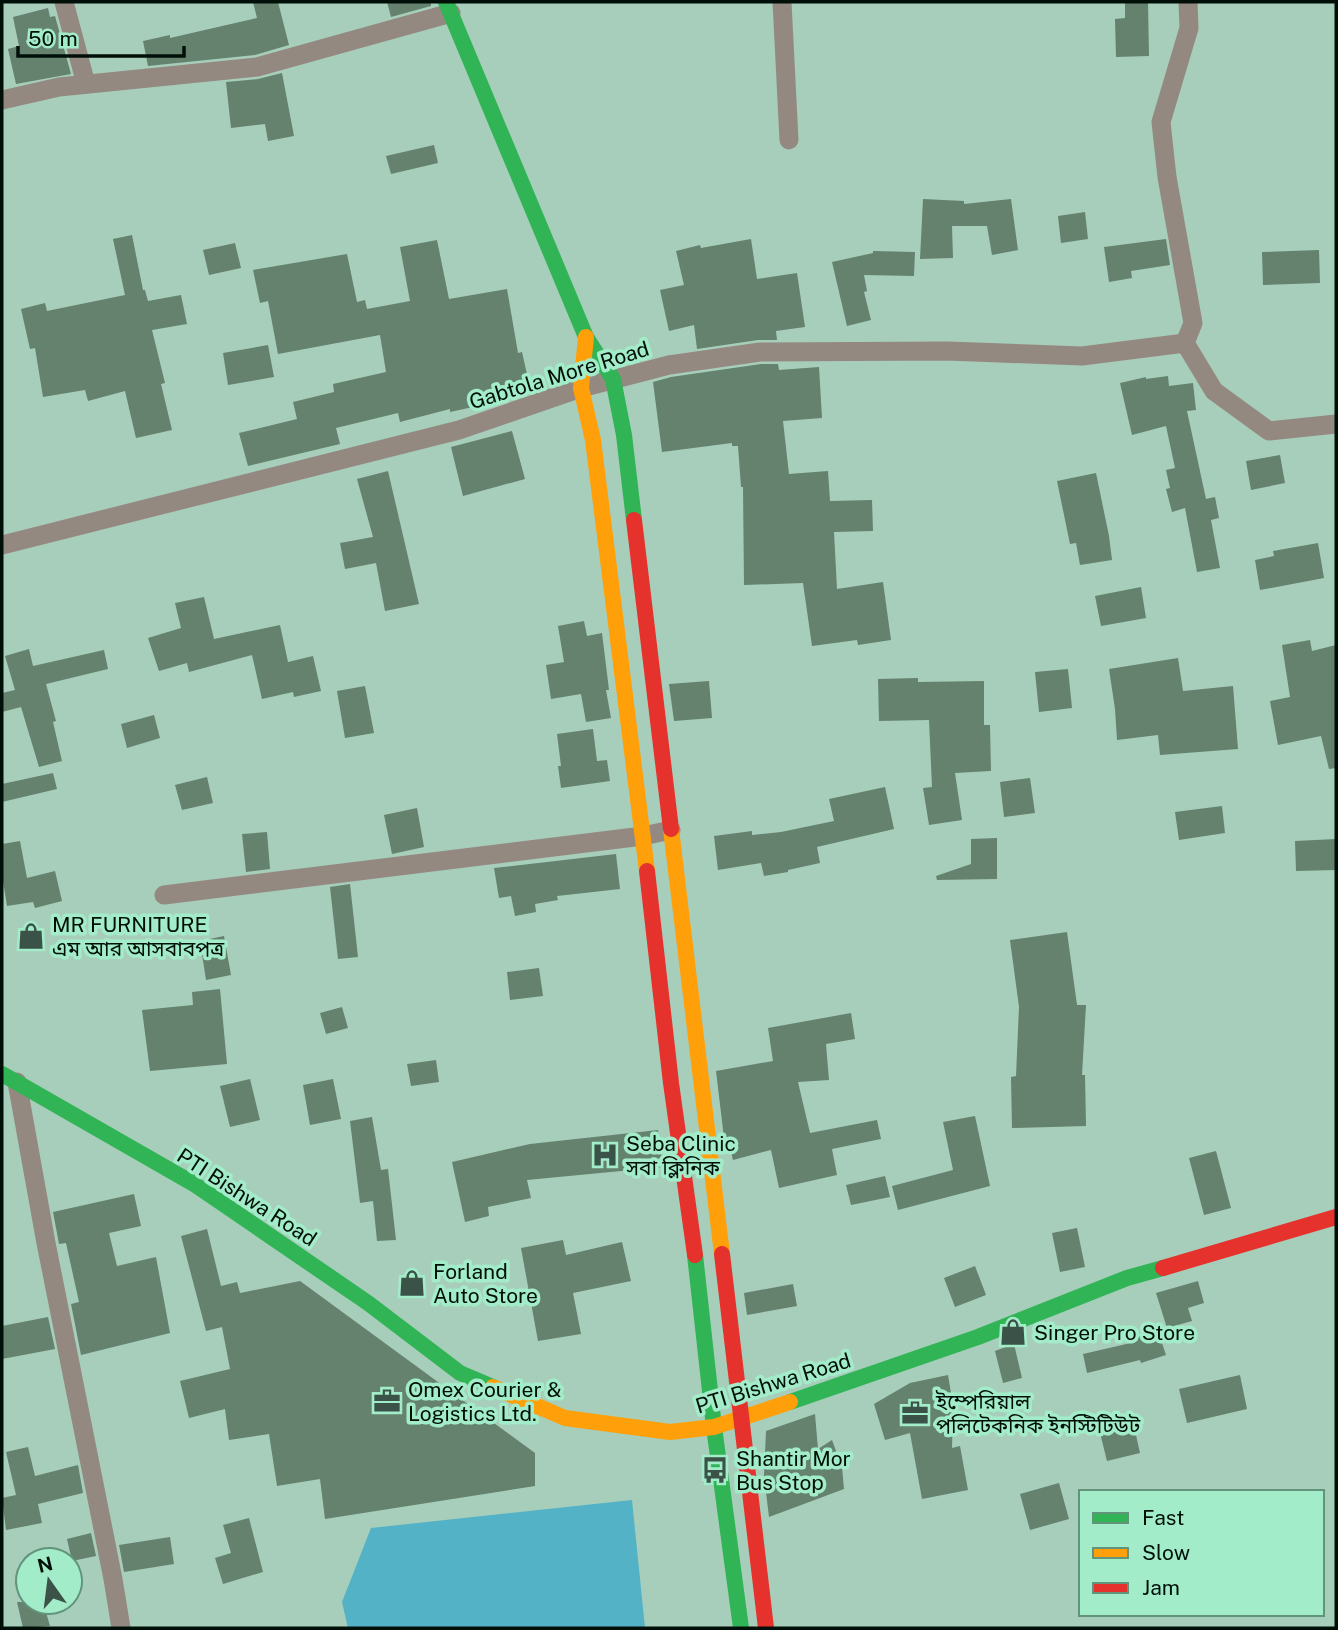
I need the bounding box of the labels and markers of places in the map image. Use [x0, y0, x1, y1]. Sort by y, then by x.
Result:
place label: MR FURNITURE এম আর আসবাবপত্র [52, 912, 225, 961]
shop icon: MR FURNITURE এম আর আসবাবপত্র [16, 921, 46, 951]
place label: Seba Clinic সবা ক্লিনিক [625, 1131, 736, 1180]
hospital icon: Seba Clinic সবা ক্লিনিক [590, 1140, 620, 1170]
place label: Forland Auto Store [433, 1259, 538, 1308]
shop icon: Forland Auto Store [397, 1268, 427, 1298]
shop icon: Singer Pro Store [998, 1317, 1028, 1347]
place label: Singer Pro Store [1034, 1320, 1195, 1345]
place label: Omex Courier & Logistics Ltd. [408, 1377, 562, 1426]
office icon: Omex Courier & Logistics Ltd. [372, 1386, 402, 1416]
place label: ইম্পেরিয়াল পলিটেকনিক ইনস্টিটিউট [935, 1389, 1141, 1438]
office icon: ইম্পেরিয়াল পলিটেকনিক ইনস্টিটিউট [900, 1398, 930, 1428]
place label: Shantir Mor Bus Stop [736, 1446, 851, 1495]
bus stop icon: Shantir Mor Bus Stop [700, 1455, 730, 1485]

